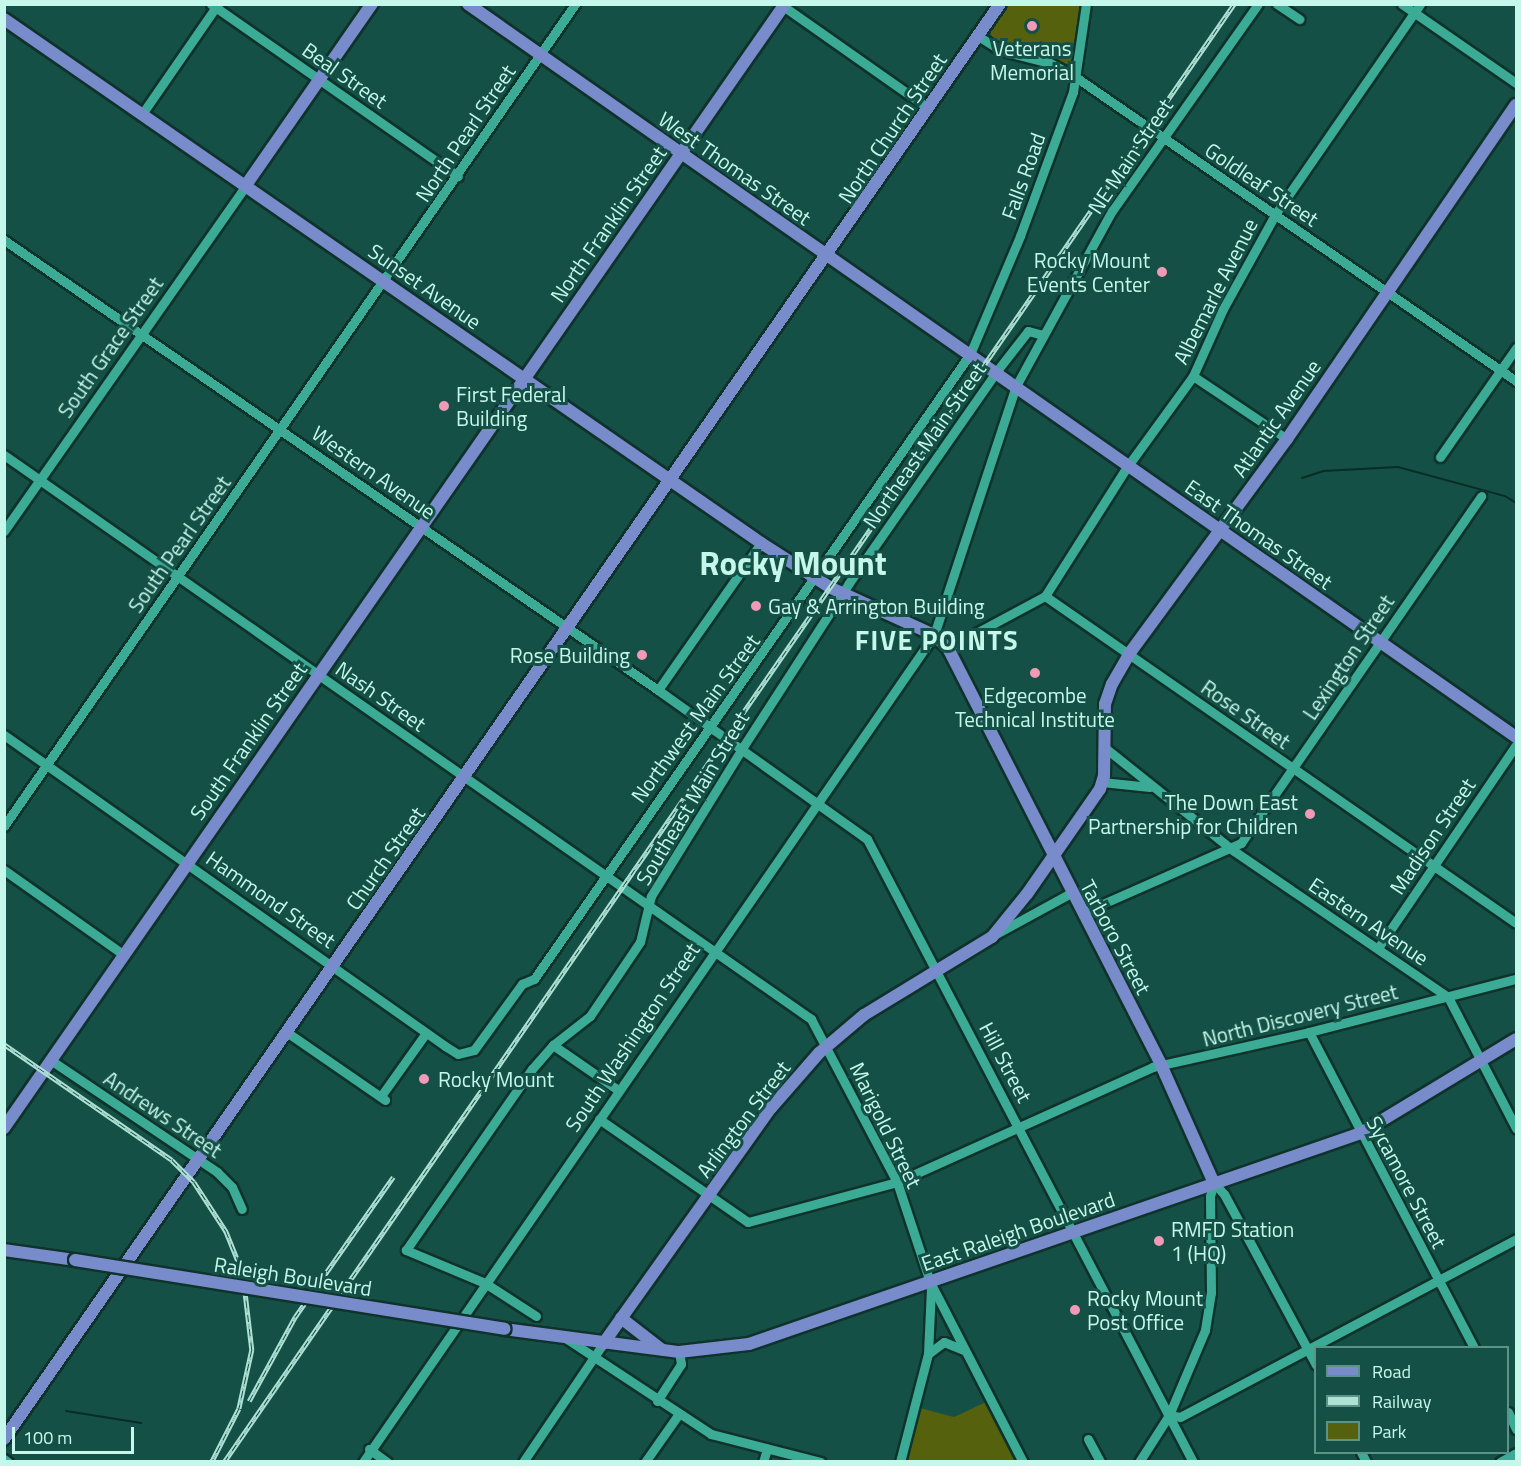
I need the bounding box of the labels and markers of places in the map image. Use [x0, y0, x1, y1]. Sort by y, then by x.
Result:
marker: Veterans Memorial [1025, 19, 1039, 33]
place label: Veterans Memorial [990, 35, 1074, 85]
place label: Rocky Mount Events Center [1027, 247, 1150, 297]
marker: Rocky Mount Events Center [1155, 265, 1169, 279]
place label: First Federal Building [456, 381, 566, 431]
marker: First Federal Building [437, 399, 451, 413]
place label: Gay & Arrington Building [768, 593, 985, 619]
marker: Gay & Arrington Building [749, 599, 763, 613]
place label: Rose Building [510, 642, 630, 668]
marker: Rose Building [635, 648, 649, 662]
marker: Edgecombe Technical Institute [1028, 666, 1042, 680]
place label: Edgecombe Technical Institute [955, 682, 1115, 732]
place label: The Down East Partnership for Children [1088, 789, 1298, 839]
marker: The Down East Partnership for Children [1303, 807, 1317, 821]
place label: Rocky Mount [438, 1066, 554, 1092]
marker: Rocky Mount [415, 1070, 433, 1088]
place label: RMFD Station 1 (HQ) [1171, 1216, 1294, 1266]
marker: RMFD Station 1 (HQ) [1152, 1234, 1166, 1248]
place label: Rocky Mount Post Office [1087, 1285, 1203, 1335]
marker: Rocky Mount Post Office [1068, 1303, 1082, 1317]

